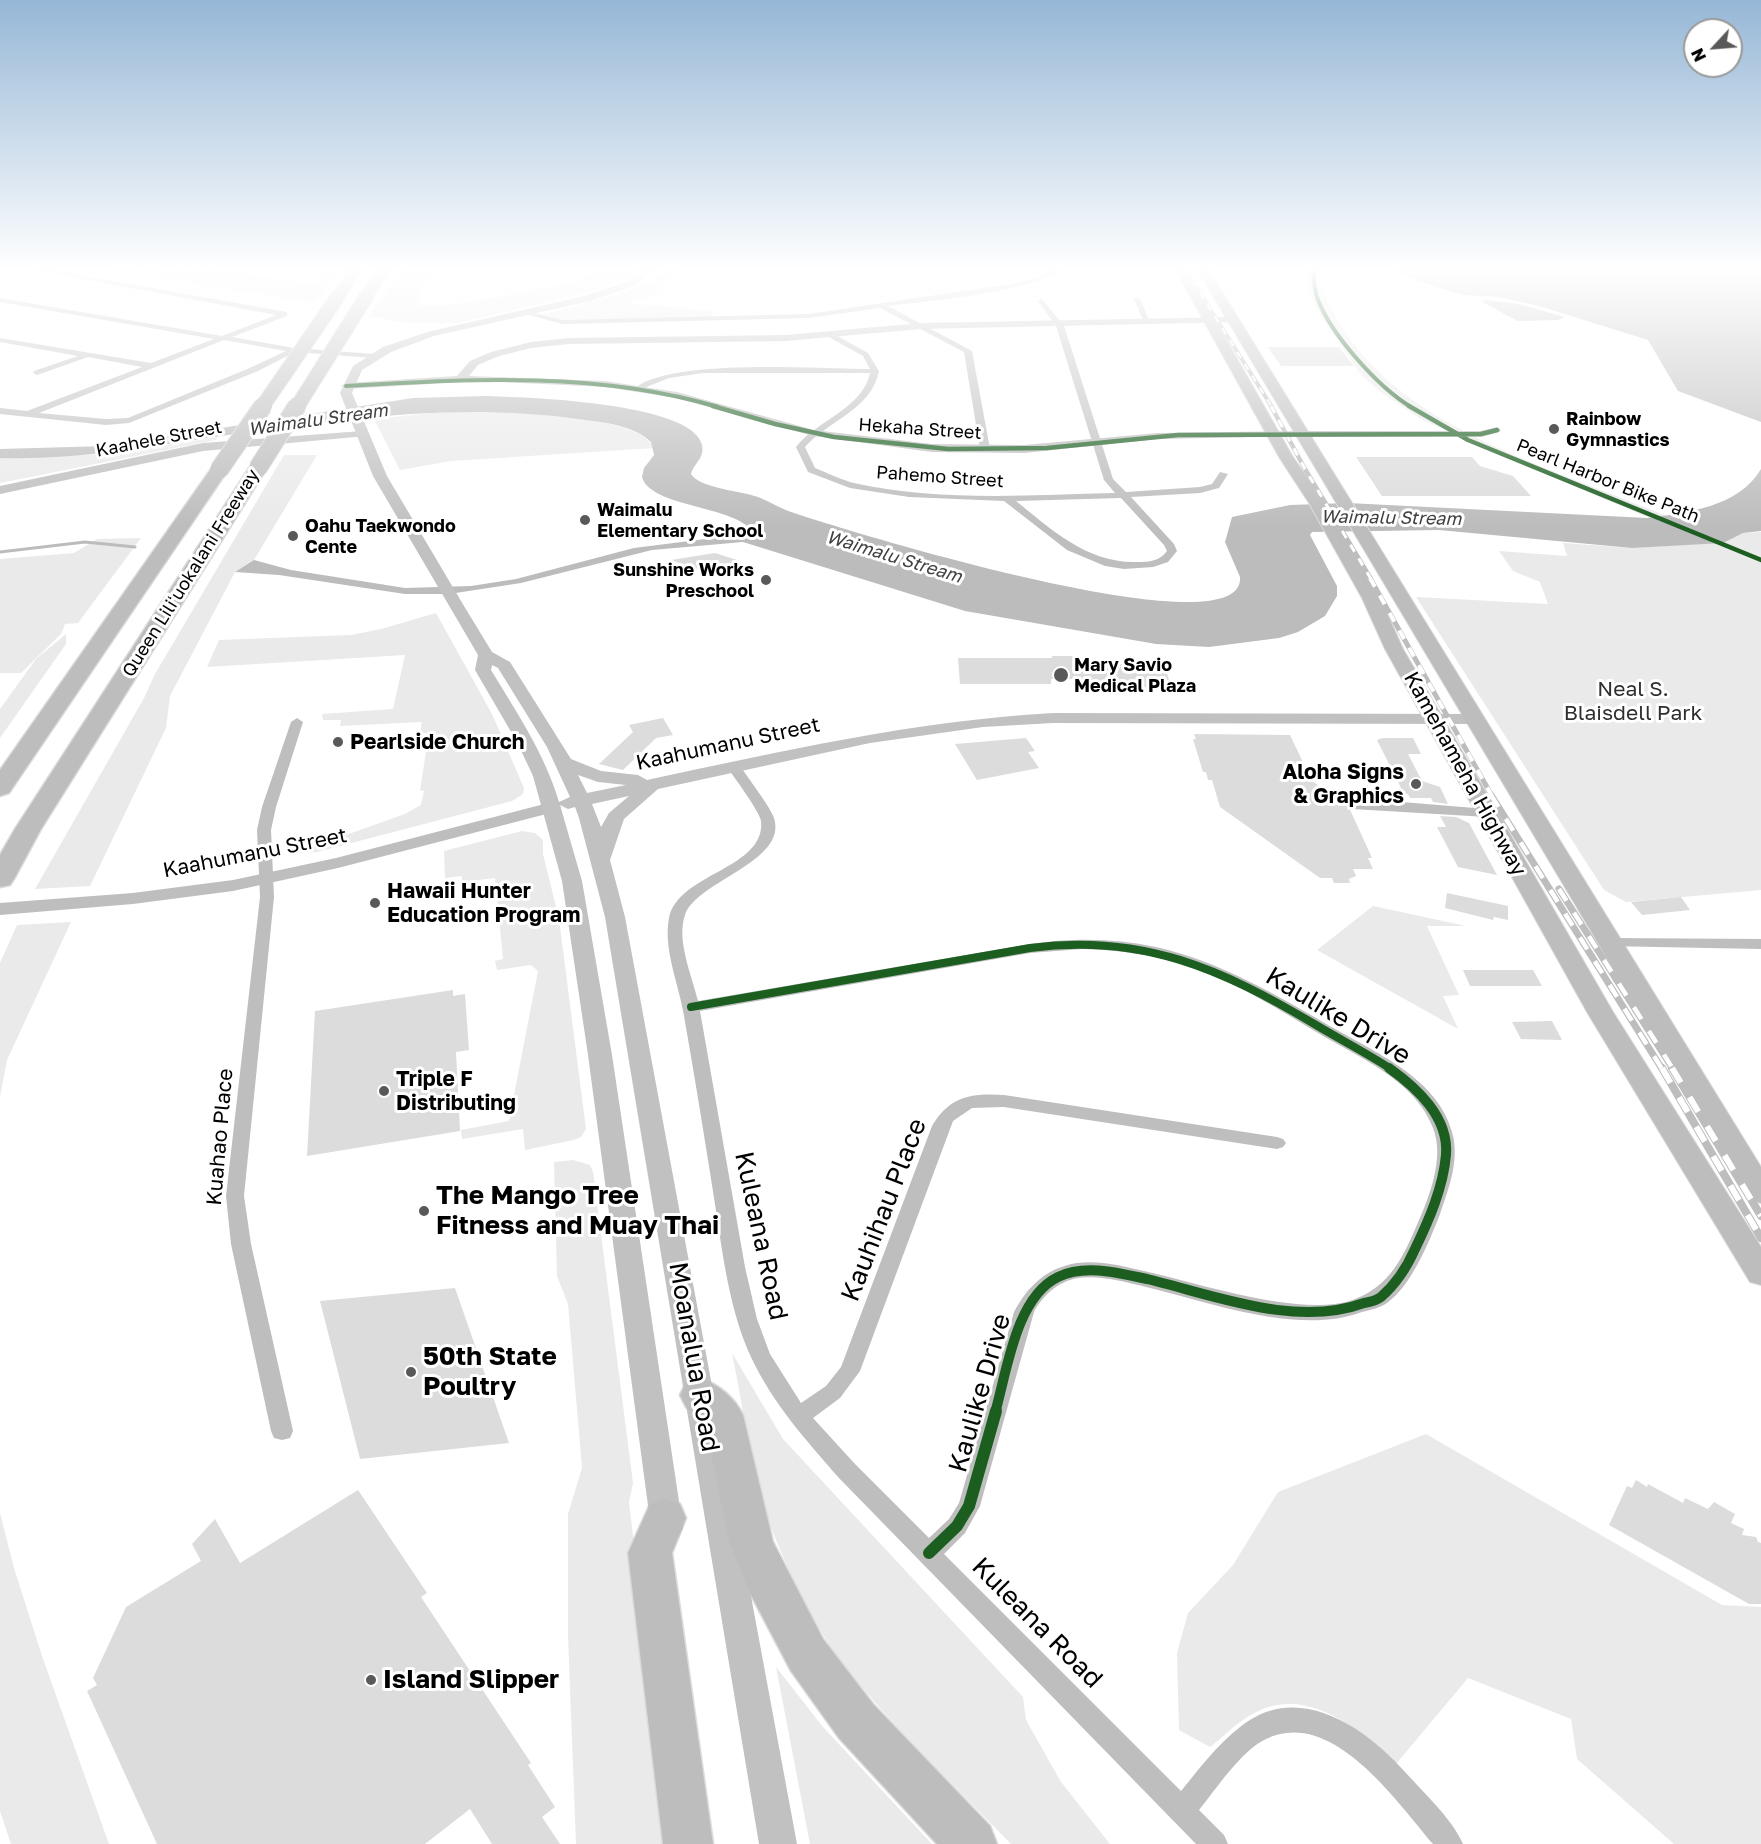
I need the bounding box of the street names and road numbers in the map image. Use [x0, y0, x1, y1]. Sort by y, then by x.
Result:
street label: Hekaha Street [858, 414, 982, 444]
street label: Kaahele Street [94, 416, 224, 462]
street label: Pearl Harbor Bike Path [1513, 434, 1703, 528]
street label: Pahemo Street [876, 462, 1004, 492]
street label: Queen Liliʻuokalani Freeway [118, 465, 264, 681]
street label: Kamehameha Highway [1398, 668, 1532, 880]
street label: Kaahumanu Street [634, 712, 822, 776]
street label: Kaahumanu Street [161, 823, 349, 883]
street label: Kaulike Drive [1260, 961, 1416, 1071]
street label: Kuahao Place [201, 1068, 239, 1206]
street label: Kauhihau Place [835, 1114, 933, 1306]
street label: Kuleana Road [728, 1149, 794, 1323]
street label: Moanalua Road [662, 1260, 726, 1454]
street label: Kaulike Drive [942, 1310, 1018, 1476]
street label: Kuleana Road [965, 1551, 1109, 1695]

